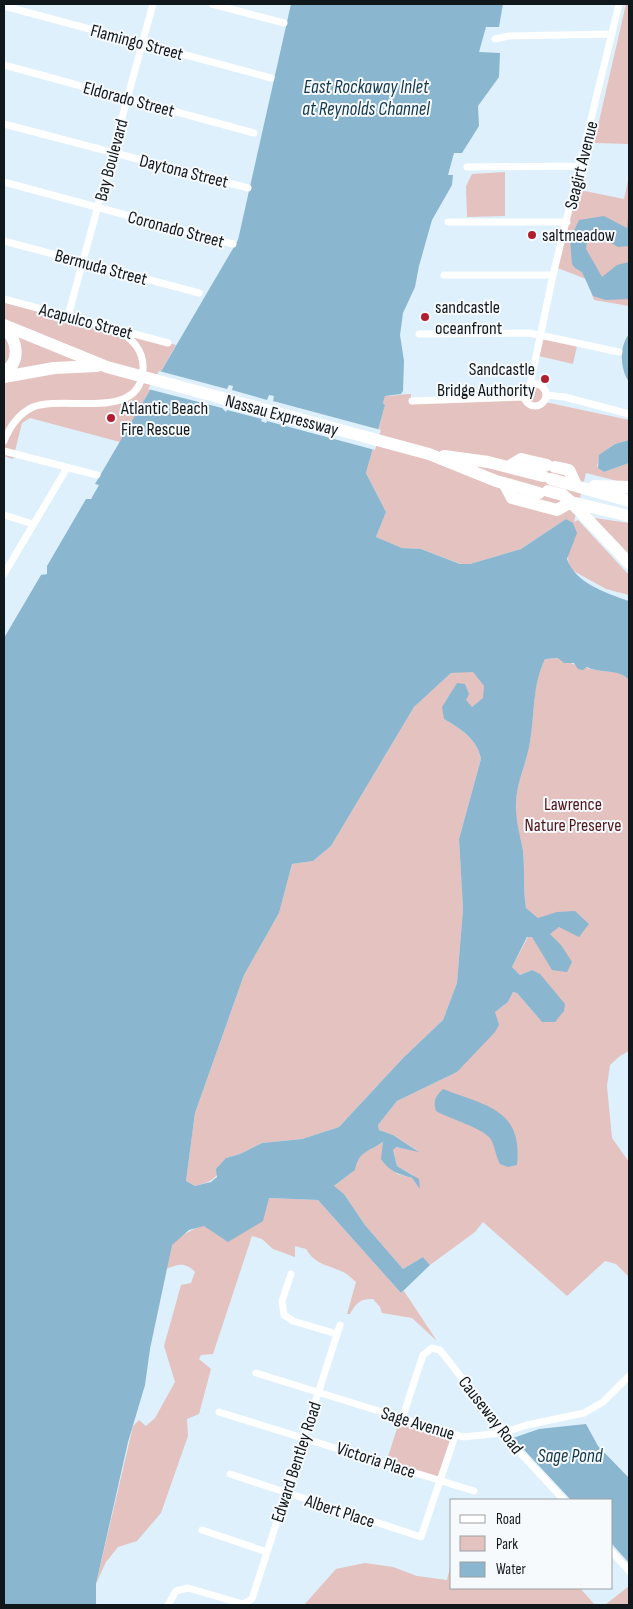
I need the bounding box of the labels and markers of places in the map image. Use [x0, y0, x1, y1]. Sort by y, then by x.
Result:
place label: saltmeadow [542, 225, 615, 246]
marker: saltmeadow [526, 229, 538, 241]
place label: sandcastle oceanfront [435, 297, 503, 339]
marker: sandcastle oceanfront [419, 311, 431, 323]
place label: Sandcastle Bridge Authority [437, 359, 535, 401]
marker: Sandcastle Bridge Authority [539, 373, 551, 385]
place label: Atlantic Beach Fire Rescue [120, 398, 208, 440]
marker: Atlantic Beach Fire Rescue [105, 412, 117, 424]

